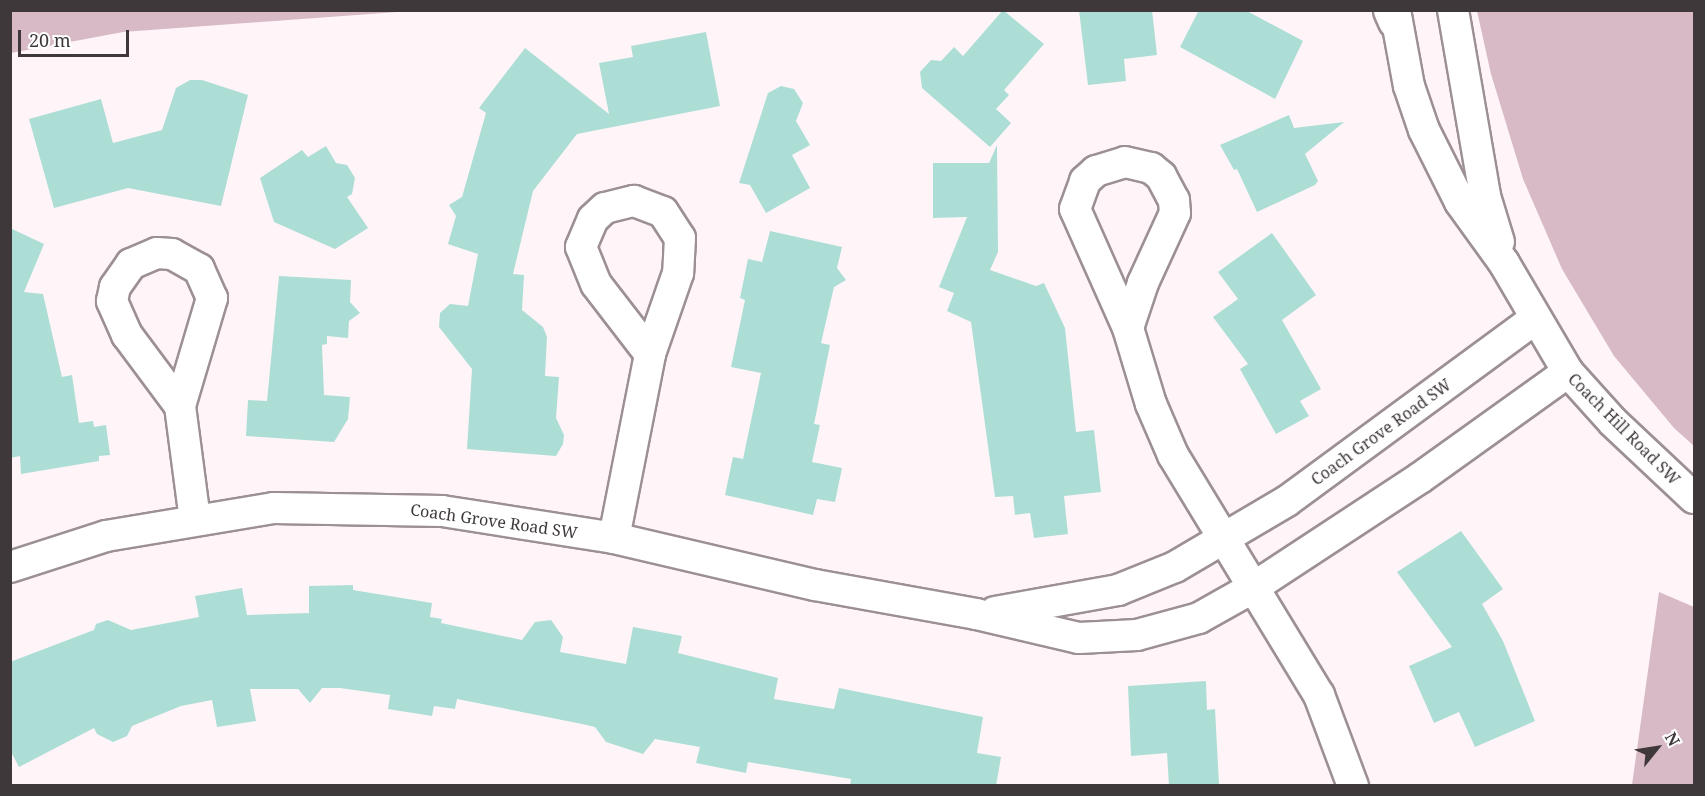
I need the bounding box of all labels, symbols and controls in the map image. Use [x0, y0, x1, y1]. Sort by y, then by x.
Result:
scale bar [21, 18, 132, 56]
text: 20 m [29, 28, 71, 52]
street label: Coach Hill Road SW [1564, 369, 1684, 489]
street label: Coach Grove Road SW [1307, 375, 1455, 489]
street label: Coach Grove Road SW [409, 500, 579, 542]
north arrow [1627, 718, 1687, 778]
text: N [1660, 728, 1685, 750]

